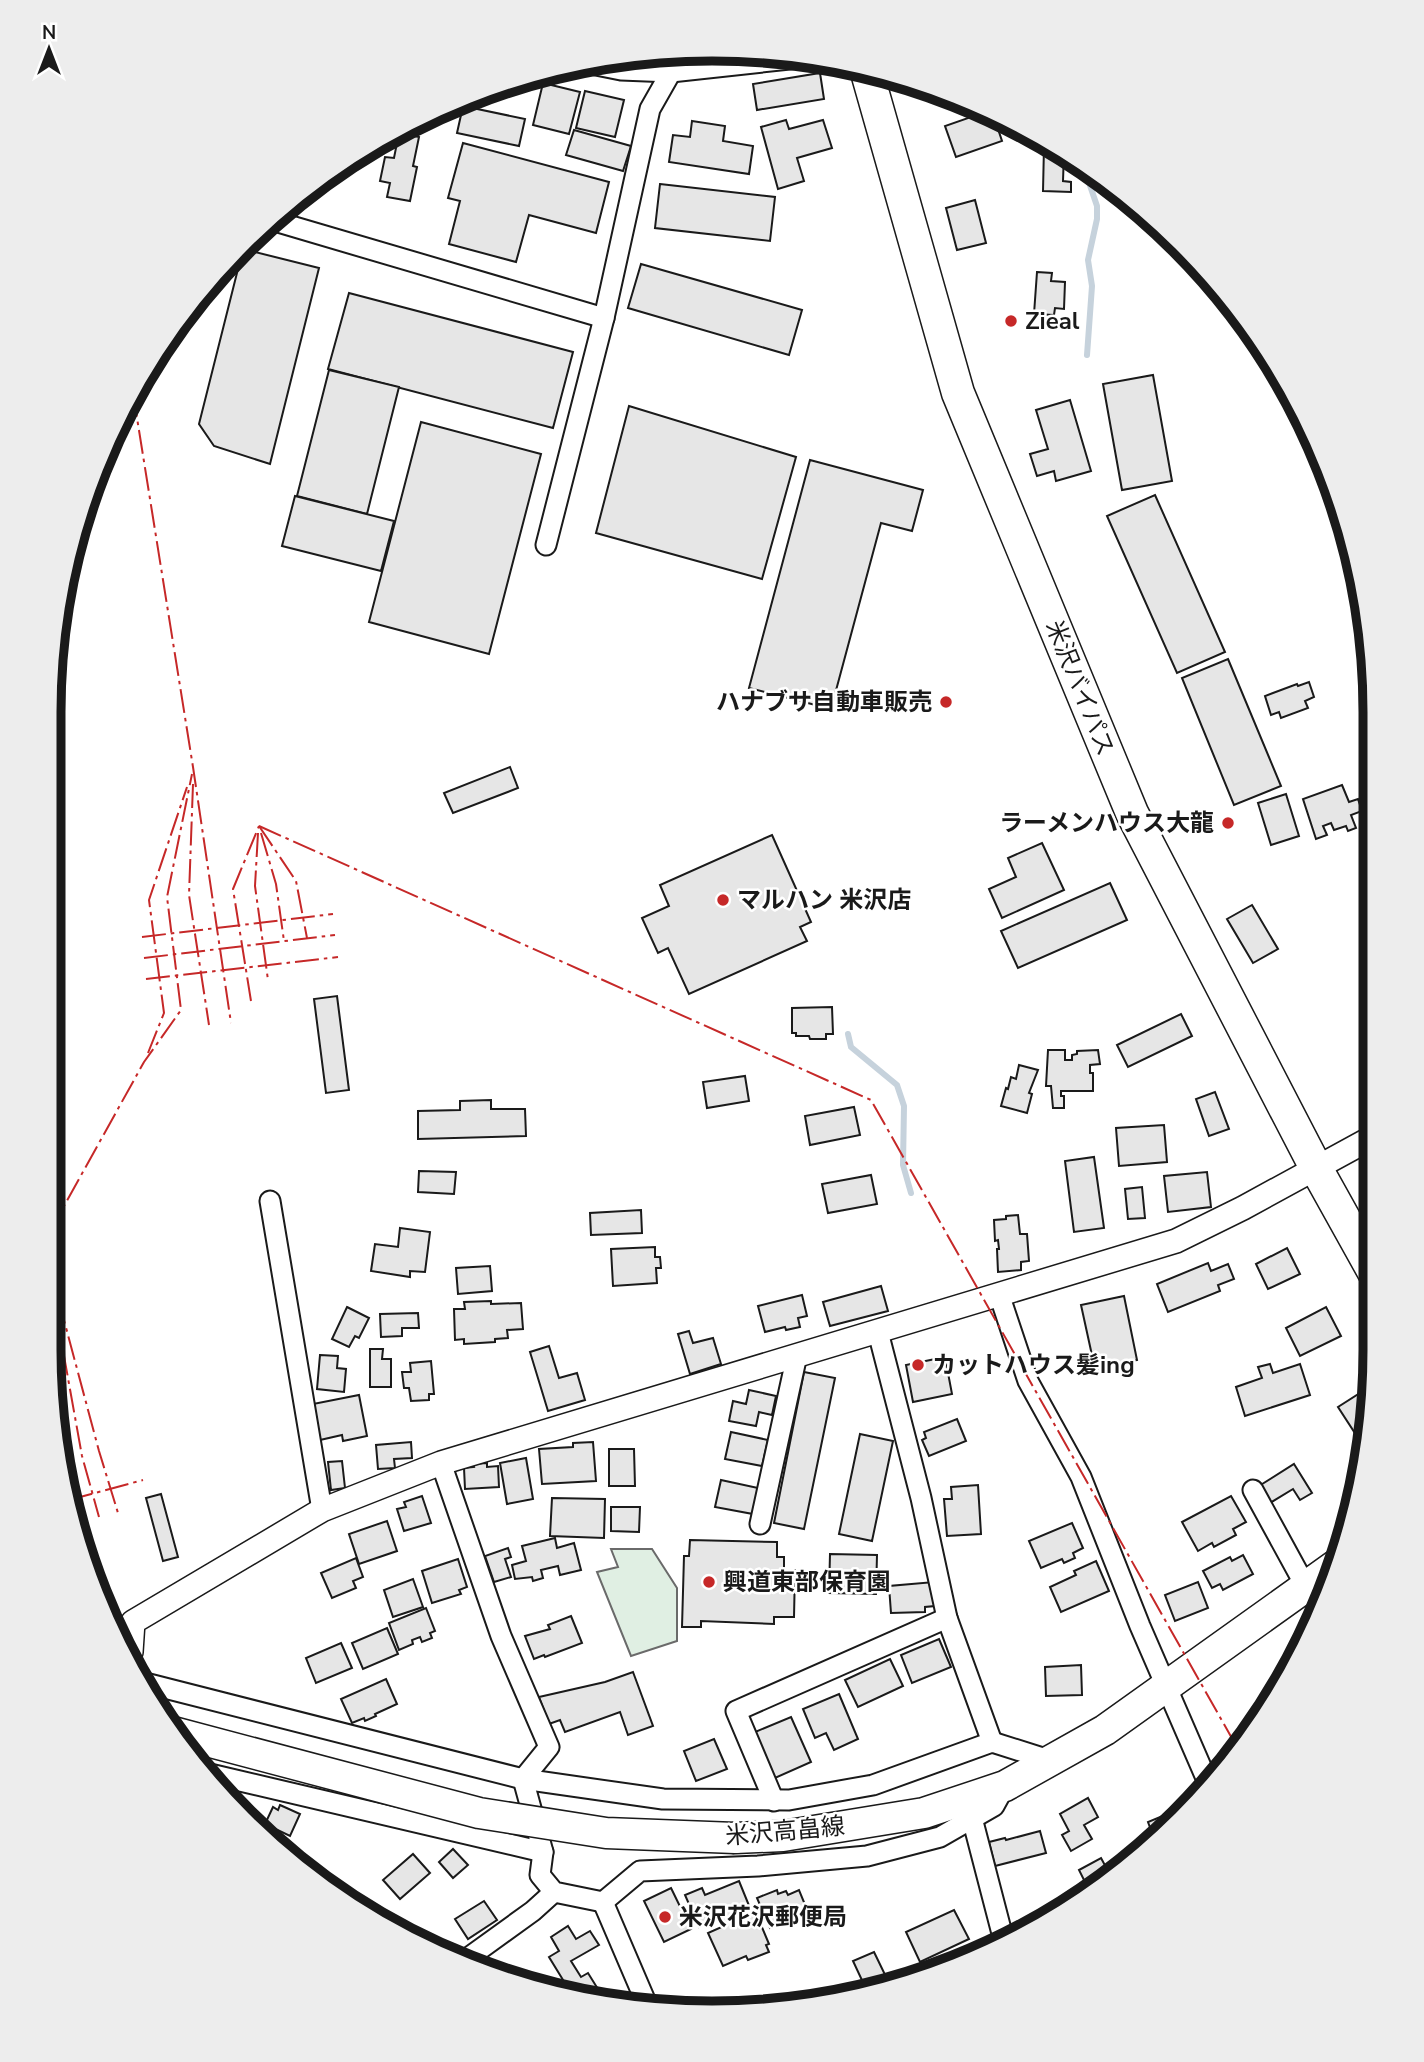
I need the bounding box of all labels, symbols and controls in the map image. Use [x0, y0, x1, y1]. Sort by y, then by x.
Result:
north arrow [14, 14, 84, 84]
text: N [42, 20, 56, 46]
place label: Zieal [1025, 305, 1080, 337]
marker: Zieal [1003, 313, 1019, 329]
street label: 米沢バイパス [1038, 615, 1122, 761]
place label: ハナブサ自動車販売 [716, 686, 932, 718]
marker: ハナブサ自動車販売 [938, 694, 954, 710]
place label: ラーメンハウス大龍 [999, 807, 1214, 839]
marker: ラーメンハウス大龍 [1220, 815, 1236, 831]
place label: マルハン 米沢店 [737, 884, 911, 916]
marker: マルハン 米沢店 [715, 892, 731, 908]
place label: カットハウス髪ing [932, 1349, 1135, 1381]
marker: カットハウス髪ing [910, 1357, 926, 1373]
place label: 興道東部保育園 [723, 1566, 891, 1598]
marker: 興道東部保育園 [701, 1574, 717, 1590]
street label: 米沢高畠線 [724, 1810, 846, 1852]
place label: 米沢花沢郵便局 [679, 1901, 847, 1933]
marker: 米沢花沢郵便局 [657, 1909, 673, 1925]

